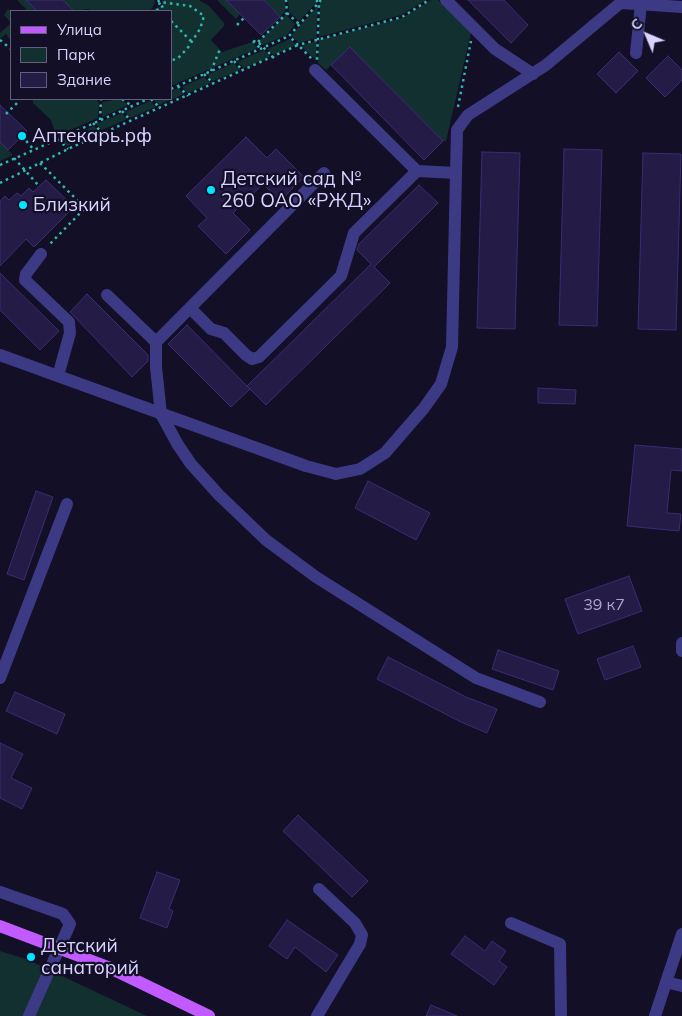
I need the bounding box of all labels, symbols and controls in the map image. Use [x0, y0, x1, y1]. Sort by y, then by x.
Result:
legend [10, 10, 172, 100]
north arrow [622, 10, 672, 60]
text: С [627, 15, 646, 34]
text: Улица [57, 20, 102, 39]
text: Парк [57, 45, 95, 64]
text: Здание [57, 70, 111, 89]
place label: Аптекарь.рф [32, 125, 152, 147]
marker: Аптекарь.рф [16, 130, 28, 142]
place label: Детский сад № 260 ОАО «РЖД» [221, 168, 371, 212]
marker: Детский сад № 260 ОАО «РЖД» [205, 184, 217, 196]
place label: Близкий [33, 194, 111, 216]
marker: Близкий [17, 199, 29, 211]
house number: 39 к7 [583, 595, 625, 615]
place label: Детский санаторий [41, 935, 139, 979]
marker: Детский санаторий [25, 951, 37, 963]

